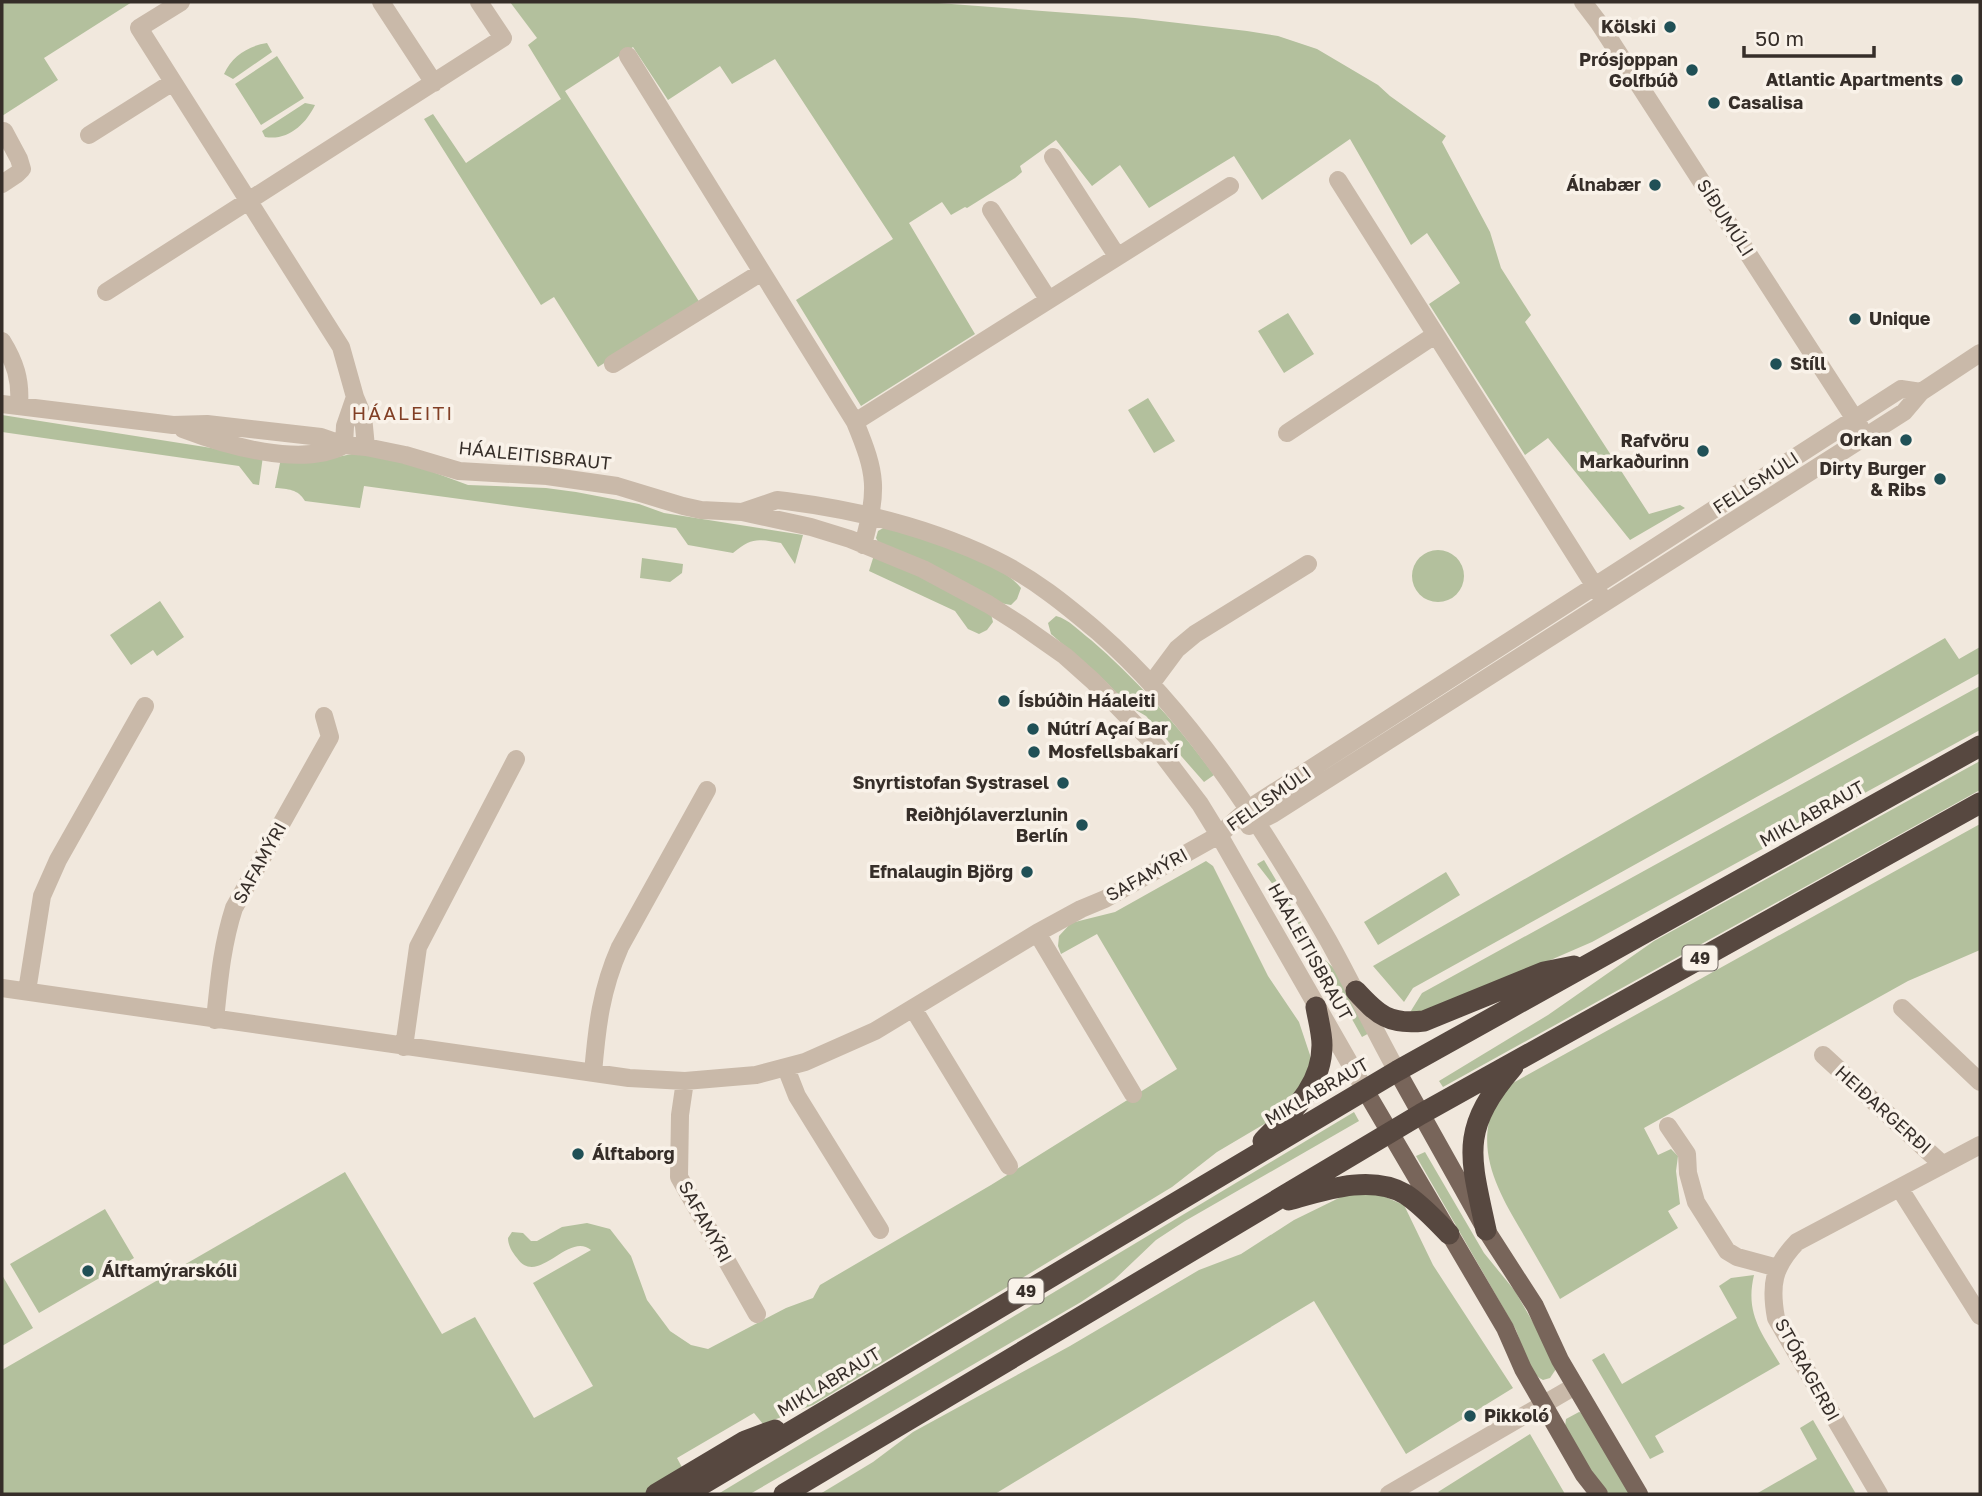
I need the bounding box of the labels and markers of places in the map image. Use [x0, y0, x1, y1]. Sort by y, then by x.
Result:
place label: Kölski [1601, 15, 1656, 37]
marker: Kölski [1662, 19, 1678, 35]
place label: Prósjoppan Golfbúð [1579, 48, 1678, 91]
marker: Prósjoppan Golfbúð [1684, 62, 1700, 78]
place label: Atlantic Apartments [1766, 68, 1943, 90]
marker: Atlantic Apartments [1949, 72, 1965, 88]
place label: Casalisa [1728, 91, 1803, 113]
marker: Casalisa [1706, 95, 1722, 111]
place label: Álnabær [1566, 173, 1641, 195]
marker: Álnabær [1647, 177, 1663, 193]
place label: Unique [1869, 307, 1931, 329]
marker: Unique [1847, 311, 1863, 327]
place label: Stíll [1790, 352, 1826, 374]
marker: Stíll [1768, 356, 1784, 372]
place label: Orkan [1840, 428, 1892, 450]
place label: Rafvöru Markaðurinn [1579, 429, 1689, 472]
marker: Orkan [1898, 432, 1914, 448]
marker: Rafvöru Markaðurinn [1695, 443, 1711, 459]
place label: Dirty Burger & Ribs [1819, 457, 1926, 500]
marker: Dirty Burger & Ribs [1932, 471, 1948, 487]
place label: Ísbúðin Háaleiti [1018, 689, 1156, 711]
marker: Ísbúðin Háaleiti [996, 693, 1012, 709]
place label: Nútrí Açaí Bar [1047, 717, 1168, 739]
marker: Nútrí Açaí Bar [1025, 721, 1041, 737]
place label: Mosfellsbakarí [1048, 740, 1180, 762]
marker: Mosfellsbakarí [1026, 744, 1042, 760]
place label: Snyrtistofan Systrasel [852, 771, 1049, 793]
marker: Snyrtistofan Systrasel [1055, 775, 1071, 791]
place label: Reiðhjólaverzlunin Berlín [905, 803, 1068, 846]
marker: Reiðhjólaverzlunin Berlín [1074, 817, 1090, 833]
place label: Efnalaugin Björg [869, 860, 1013, 882]
marker: Efnalaugin Björg [1019, 864, 1035, 880]
place label: Álftaborg [592, 1142, 675, 1164]
marker: Álftaborg [570, 1146, 586, 1162]
place label: Álftamýrarskóli [102, 1259, 237, 1281]
marker: Álftamýrarskóli [80, 1263, 96, 1279]
place label: Pikkoló [1484, 1404, 1549, 1426]
marker: Pikkoló [1462, 1408, 1478, 1424]

